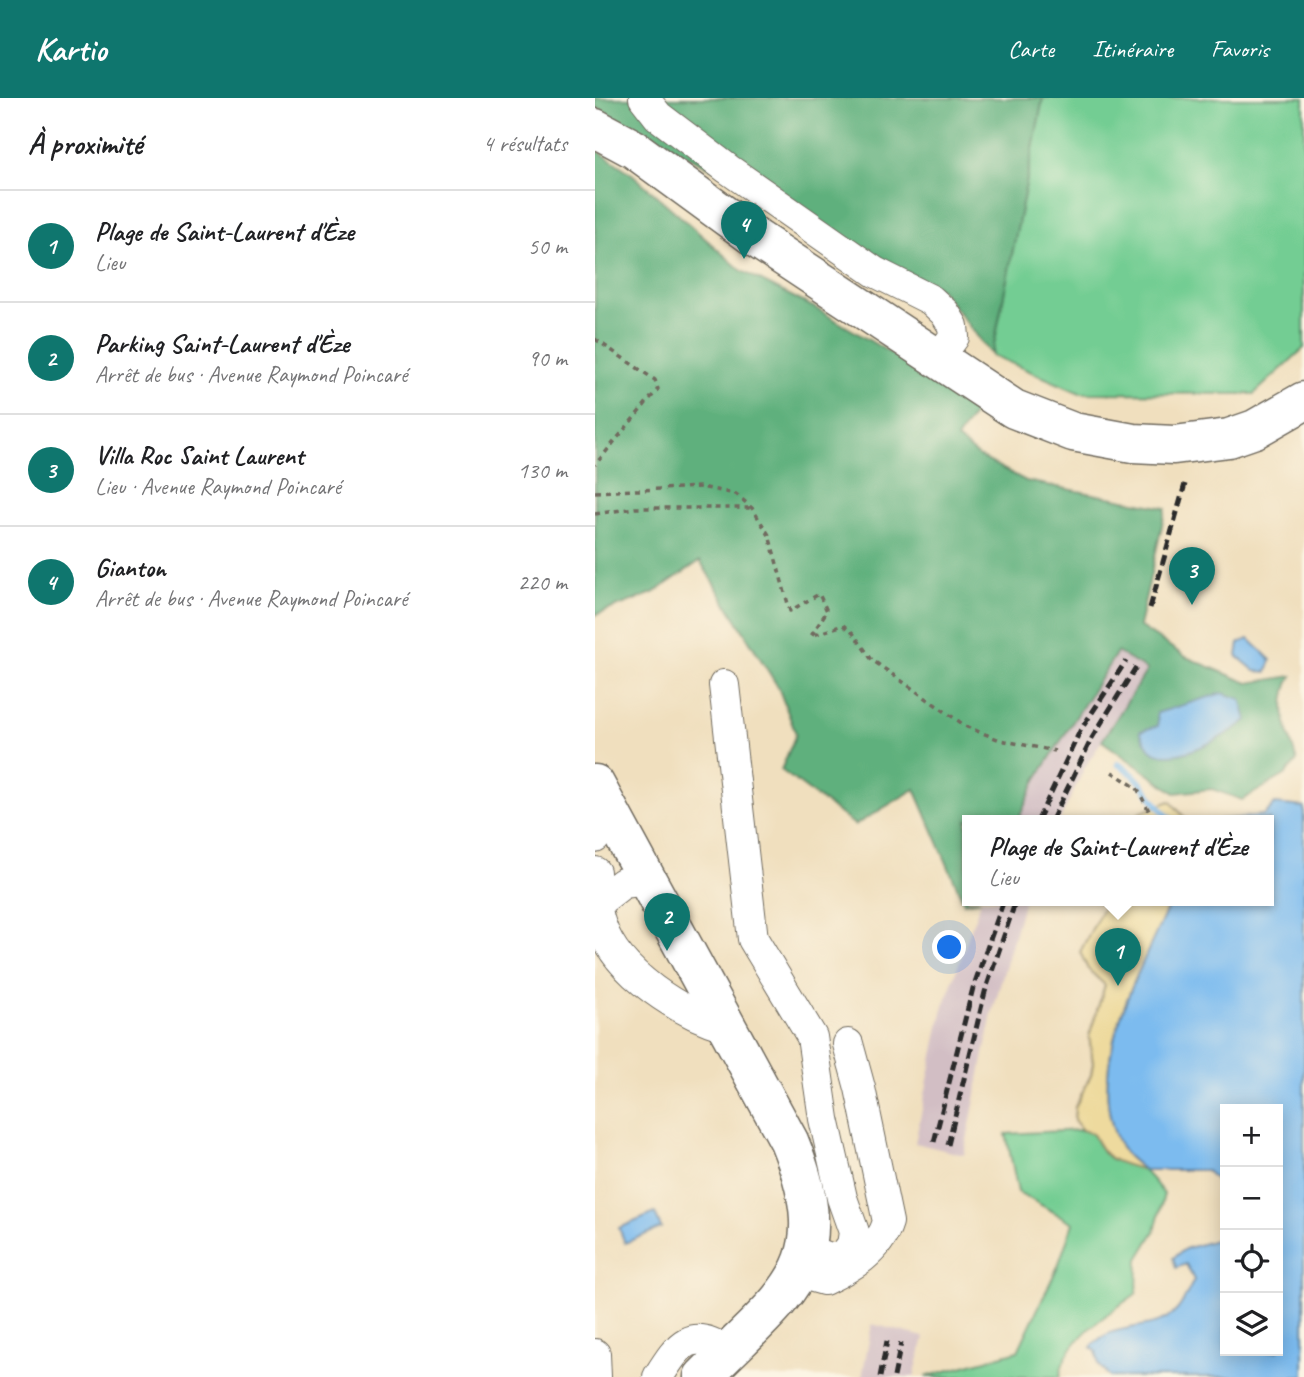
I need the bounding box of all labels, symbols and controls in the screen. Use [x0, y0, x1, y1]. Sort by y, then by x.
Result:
text: Kartio [35, 28, 106, 70]
text: Carte [1008, 34, 1054, 64]
text: Itinéraire [1092, 34, 1173, 64]
text: Favoris [1211, 34, 1269, 64]
text: À proximité [28, 125, 142, 163]
text: 4 résultats [483, 129, 567, 158]
pin: 4 [721, 201, 767, 259]
text: Plage de Saint-Laurent d'Èze [95, 215, 354, 248]
text: 1 [46, 232, 56, 261]
text: 50 m [528, 232, 567, 261]
text: Lieu [95, 248, 125, 277]
text: Parking Saint-Laurent d'Èze [95, 327, 349, 360]
text: 2 [46, 344, 56, 373]
text: 90 m [528, 344, 567, 373]
text: Arrêt de bus · Avenue Raymond Poincaré [95, 360, 408, 389]
text: Villa Roc Saint Laurent [95, 439, 304, 472]
text: 3 [46, 456, 56, 485]
text: 130 m [518, 456, 567, 485]
text: Lieu · Avenue Raymond Poincaré [95, 472, 341, 501]
pin: 3 [1169, 547, 1215, 605]
text: Gianton [95, 551, 166, 584]
text: 4 [46, 568, 56, 597]
text: 220 m [518, 568, 567, 597]
text: Arrêt de bus · Avenue Raymond Poincaré [95, 584, 408, 613]
popup [962, 815, 1274, 906]
text: Plage de Saint-Laurent d'Èze [989, 830, 1247, 863]
text: Lieu [989, 863, 1019, 892]
pin: 2 [644, 893, 690, 951]
pin: 1 [1095, 928, 1141, 986]
your location [932, 930, 966, 964]
map controls [1220, 1104, 1283, 1356]
button: + [1220, 1104, 1283, 1167]
button: − [1220, 1167, 1283, 1230]
button: locate [1220, 1230, 1283, 1293]
button: layers [1220, 1293, 1283, 1356]

